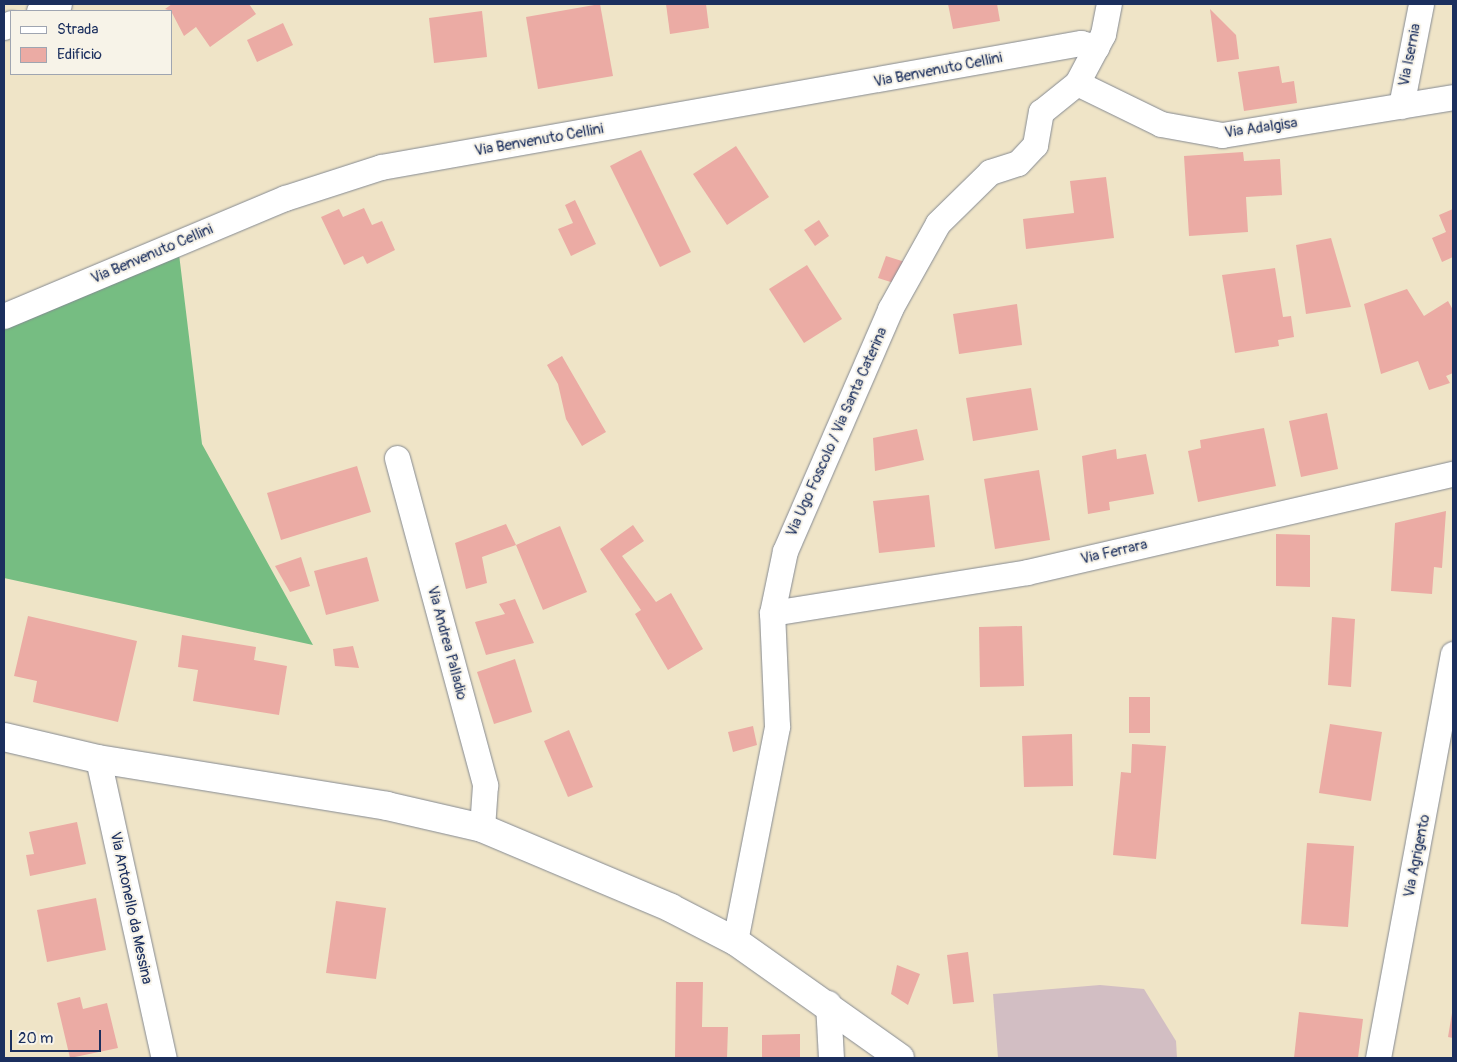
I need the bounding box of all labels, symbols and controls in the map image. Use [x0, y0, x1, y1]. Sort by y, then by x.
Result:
legend [10, 10, 172, 75]
text: Strada [57, 20, 98, 39]
street label: Via Isernia [1395, 22, 1425, 88]
text: Edificio [57, 45, 102, 64]
street label: Via Benvenuto Cellini [872, 49, 1004, 91]
street label: Via Adalgisa [1223, 114, 1299, 142]
street label: Via Benvenuto Cellini [473, 120, 605, 160]
street label: Via Benvenuto Cellini [88, 220, 216, 288]
street label: Via Ugo Foscolo / Via Santa Caterina [783, 325, 891, 539]
street label: Via Ferrara [1079, 536, 1149, 568]
street label: Via Andrea Palladio [423, 584, 471, 702]
street label: Via Agrigento [1400, 813, 1434, 899]
street label: Via Antonello da Messina [106, 830, 156, 986]
scale bar [12, 1020, 104, 1052]
text: 20 m [18, 1029, 53, 1048]

